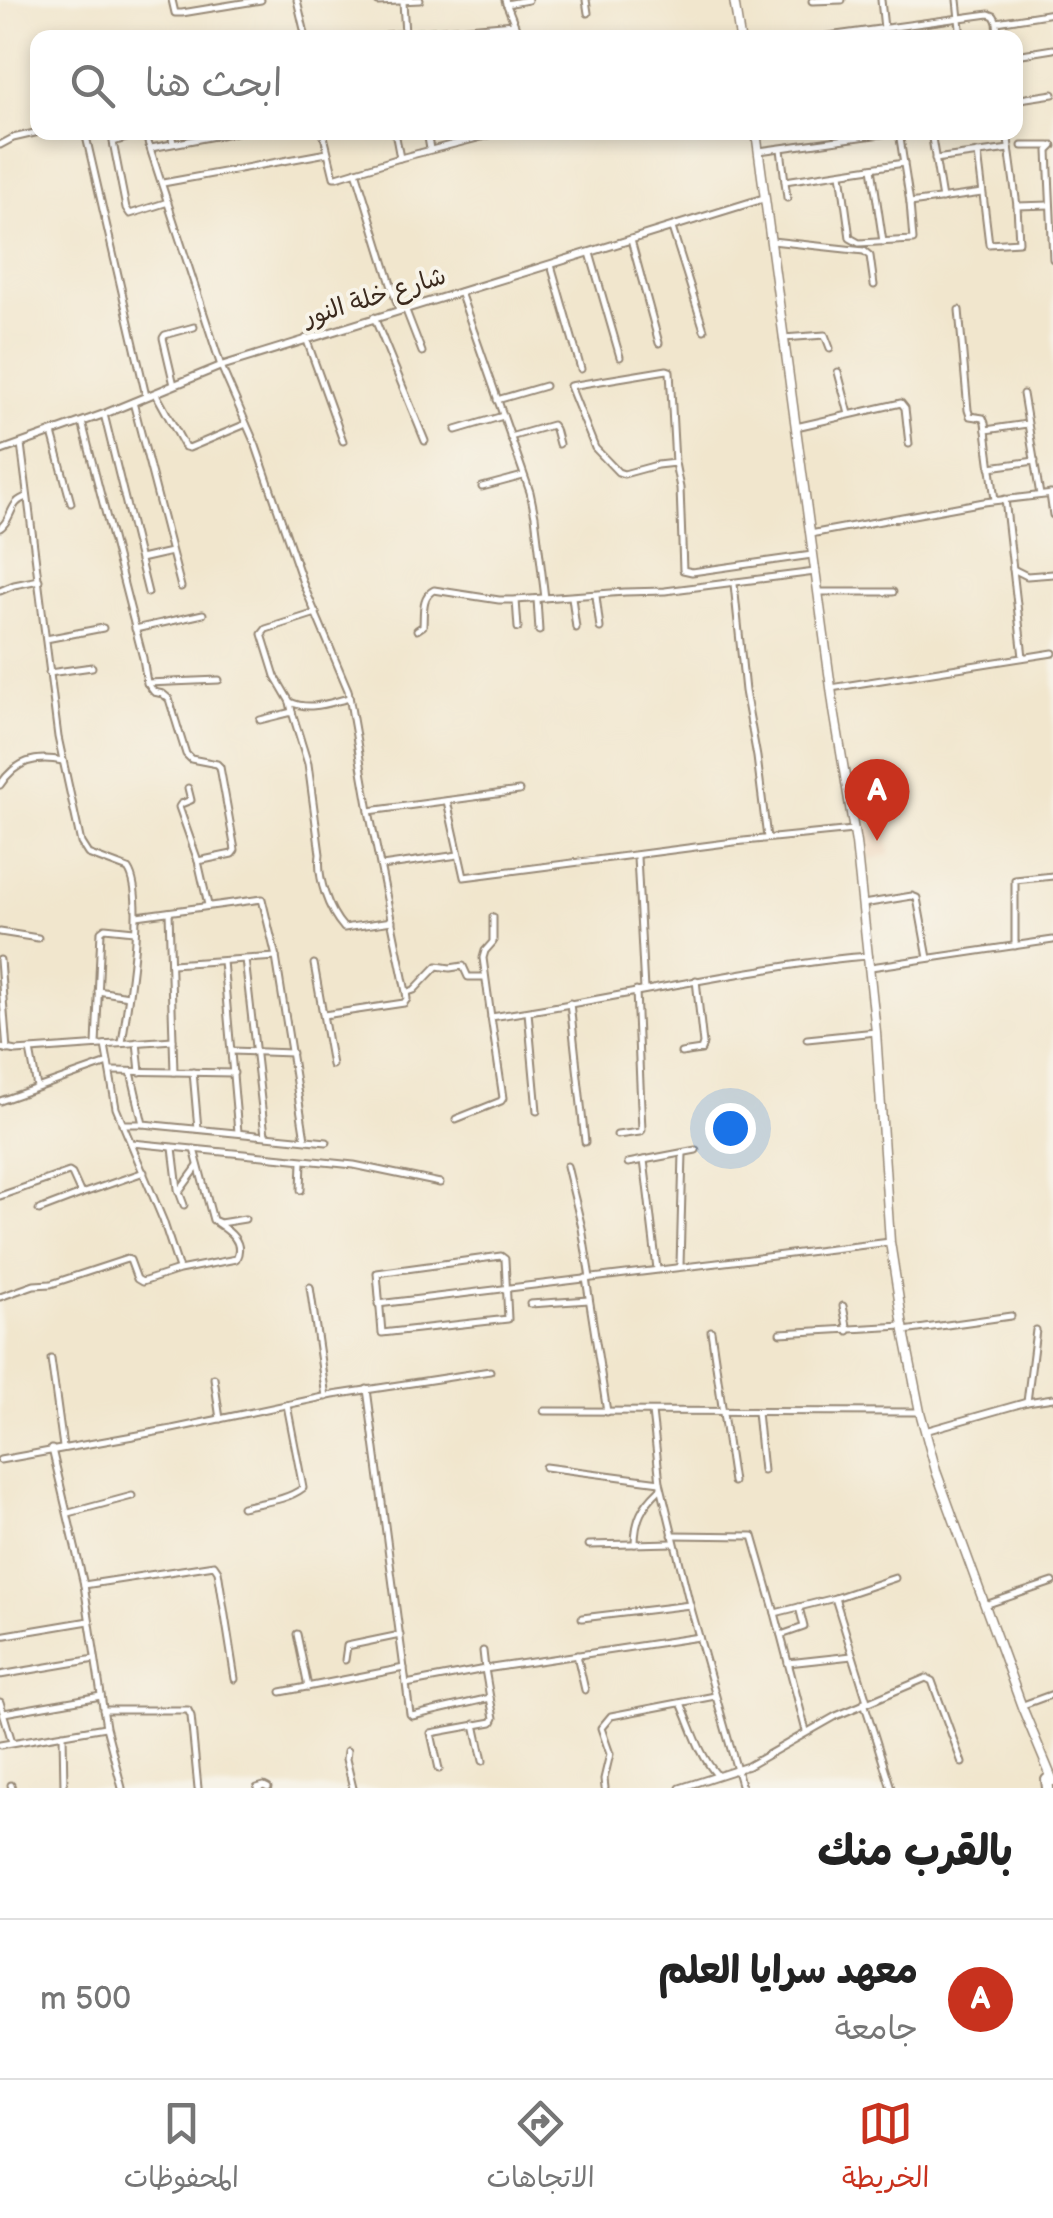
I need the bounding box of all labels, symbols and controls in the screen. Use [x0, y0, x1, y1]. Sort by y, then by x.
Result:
search box [30, 30, 1023, 140]
icon: search [65, 58, 120, 113]
text: ابحث هنا [145, 62, 282, 107]
street label: شارع خلة النور [298, 261, 450, 335]
pin: A [844, 758, 910, 841]
your location [705, 1103, 756, 1154]
text: بالقرب منك [817, 1827, 1013, 1878]
text: معهد سرايا العلم [658, 1949, 918, 1994]
text: 500 m [40, 1980, 131, 2019]
text: A [971, 1980, 990, 2019]
text: جامعة [835, 2010, 918, 2049]
tab: المحفوظات [124, 2096, 239, 2202]
tab: الاتجاهات [486, 2096, 595, 2202]
tab: الخريطة [842, 2096, 929, 2202]

